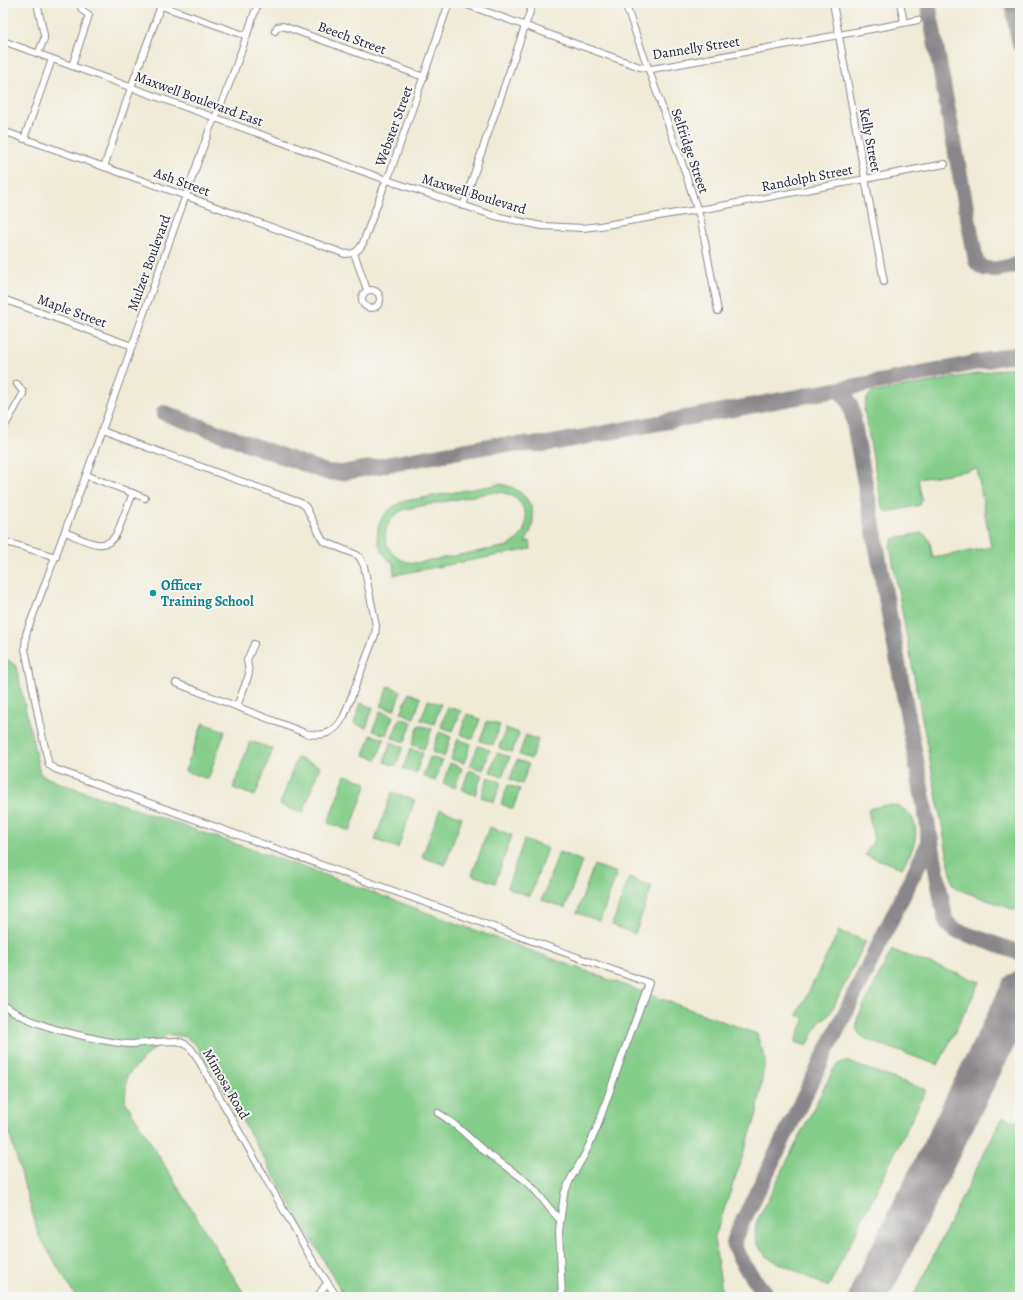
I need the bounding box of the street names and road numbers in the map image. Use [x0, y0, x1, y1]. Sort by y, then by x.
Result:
street label: Beech Street [315, 17, 389, 59]
street label: Dannelly Street [651, 32, 741, 64]
street label: Maxwell Boulevard East [132, 67, 266, 131]
street label: Webster Street [370, 83, 417, 170]
street label: Selfridge Street [667, 106, 714, 196]
street label: Kelly Street [854, 106, 886, 174]
street label: Randolph Street [760, 160, 855, 196]
street label: Ash Street [150, 163, 213, 201]
street label: Maxwell Boulevard [420, 169, 529, 219]
street label: Mulzer Boulevard [123, 212, 175, 314]
street label: Maple Street [35, 290, 110, 332]
street label: Mimosa Road [198, 1045, 254, 1123]

